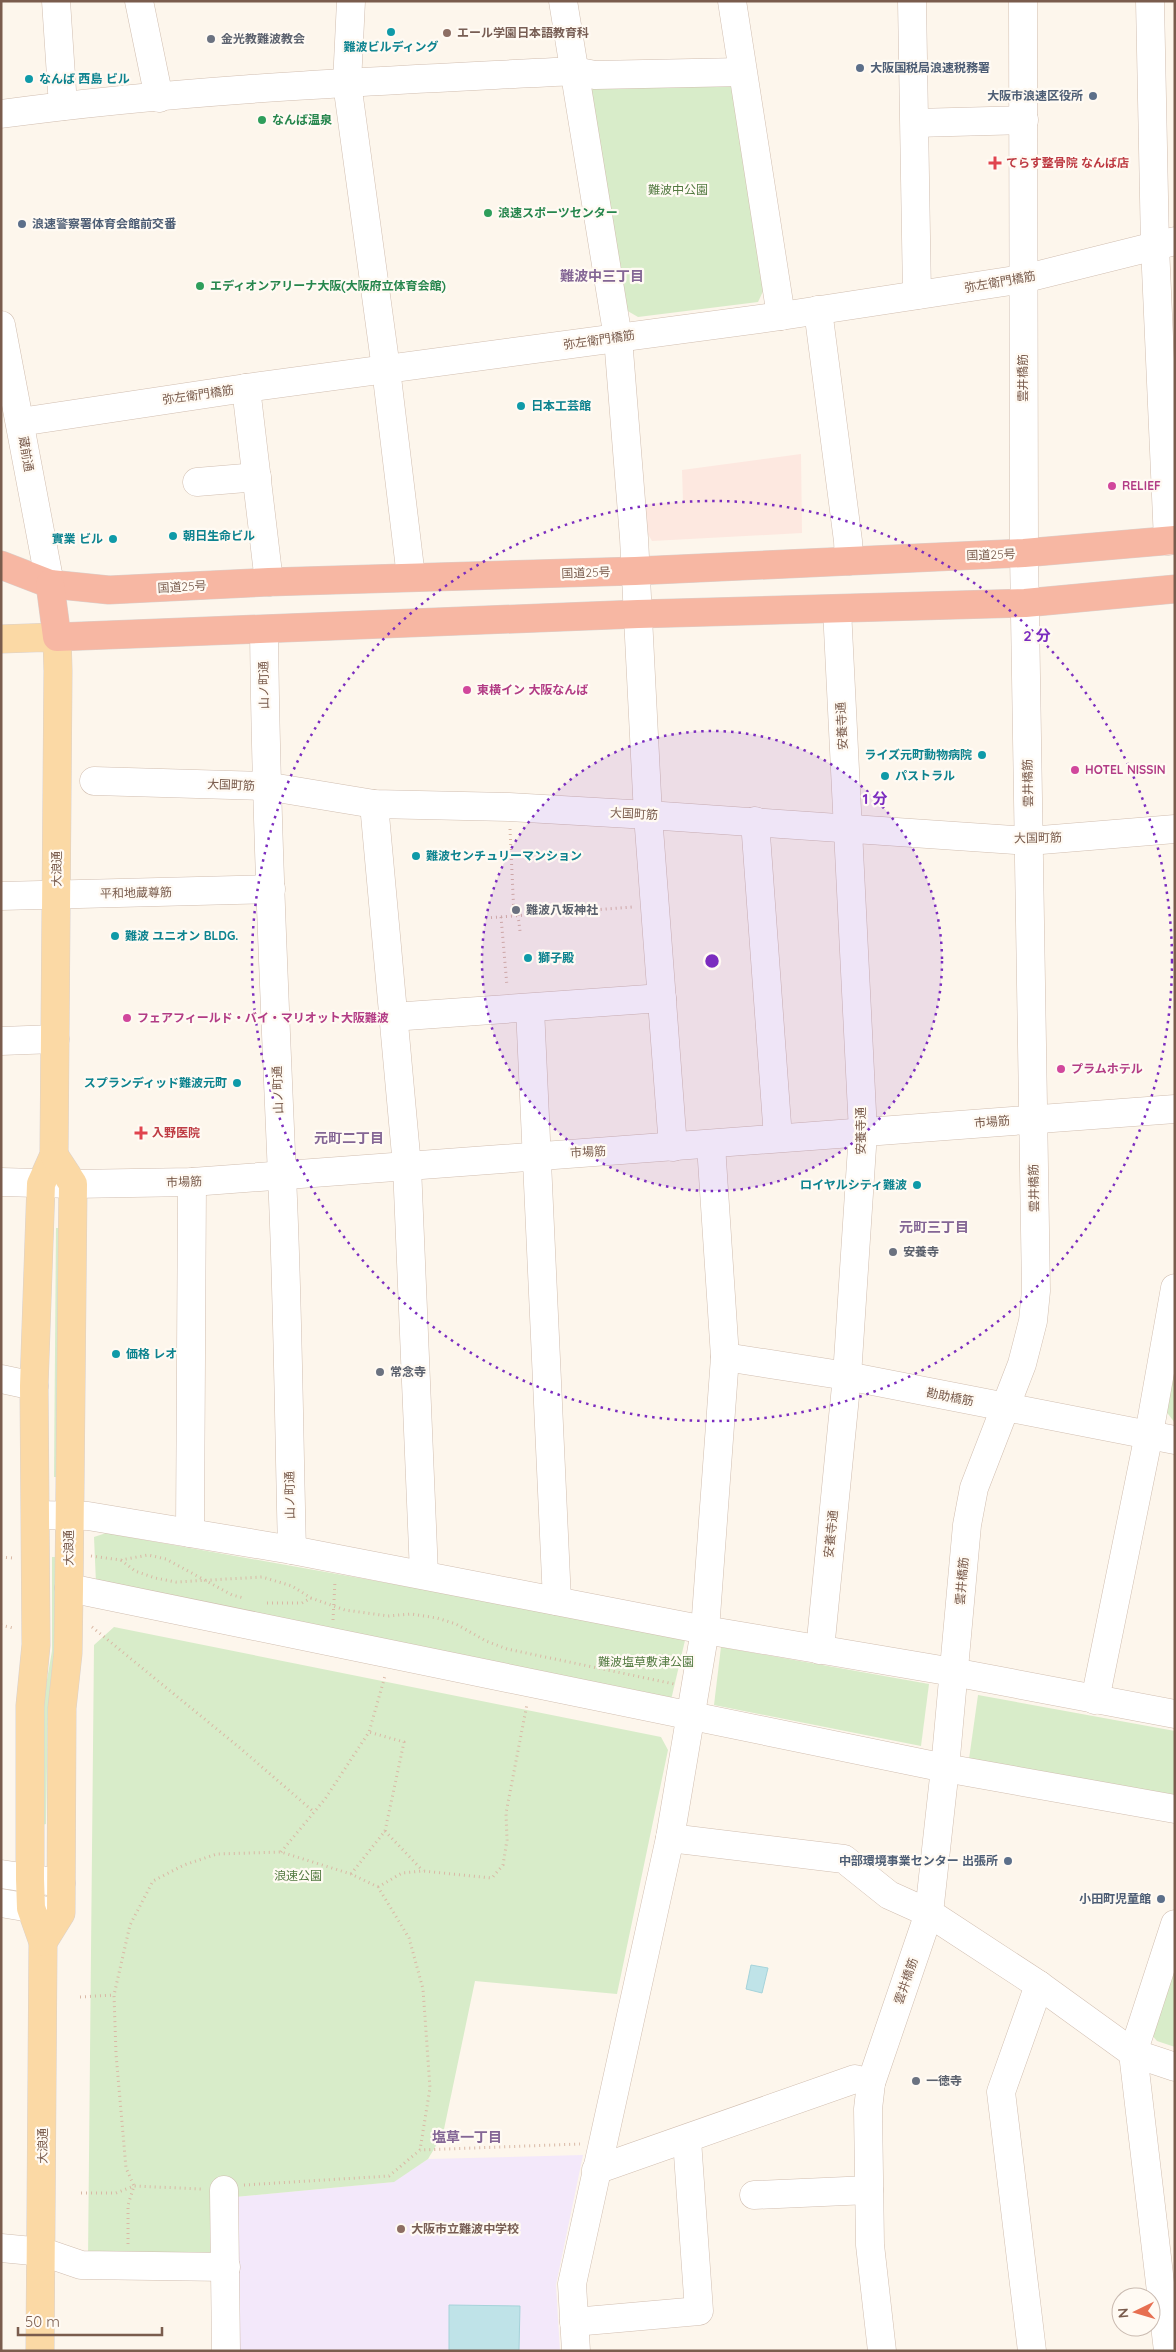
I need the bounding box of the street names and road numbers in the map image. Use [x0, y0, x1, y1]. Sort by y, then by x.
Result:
street label: 弥左衛門橋筋 [963, 268, 1037, 295]
street label: 弥左衛門橋筋 [562, 327, 636, 352]
street label: 雲井橋筋 [1015, 354, 1030, 402]
street label: 弥左衛門橋筋 [161, 382, 235, 407]
street label: 蔵前通 [16, 435, 37, 473]
street label: 国道25号 [966, 546, 1016, 563]
street label: 国道25号 [561, 564, 611, 581]
street label: 国道25号 [157, 578, 207, 595]
street label: 山ノ町通 [256, 661, 271, 709]
street label: 安養寺通 [833, 702, 850, 750]
street label: 雲井橋筋 [1020, 759, 1035, 807]
street label: 大国町筋 [207, 776, 255, 793]
street label: 大国町筋 [610, 805, 658, 822]
street label: 大国町筋 [1014, 830, 1062, 845]
street label: 大浪通 [49, 851, 64, 887]
street label: 平和地蔵尊筋 [100, 884, 172, 901]
street label: 山ノ町通 [269, 1066, 286, 1114]
street label: 安養寺通 [853, 1107, 868, 1155]
street label: 市場筋 [973, 1112, 1011, 1131]
street label: 市場筋 [570, 1143, 606, 1160]
street label: 雲井橋筋 [1026, 1164, 1041, 1212]
street label: 市場筋 [166, 1173, 202, 1190]
street label: 勘助橋筋 [925, 1385, 975, 1408]
street label: 山ノ町通 [282, 1471, 297, 1519]
street label: 安養寺通 [821, 1509, 840, 1559]
street label: 大浪通 [61, 1530, 76, 1566]
street label: 雲井橋筋 [952, 1556, 971, 1606]
street label: 雲井橋筋 [891, 1956, 920, 2006]
street label: 大浪通 [35, 2128, 50, 2164]

